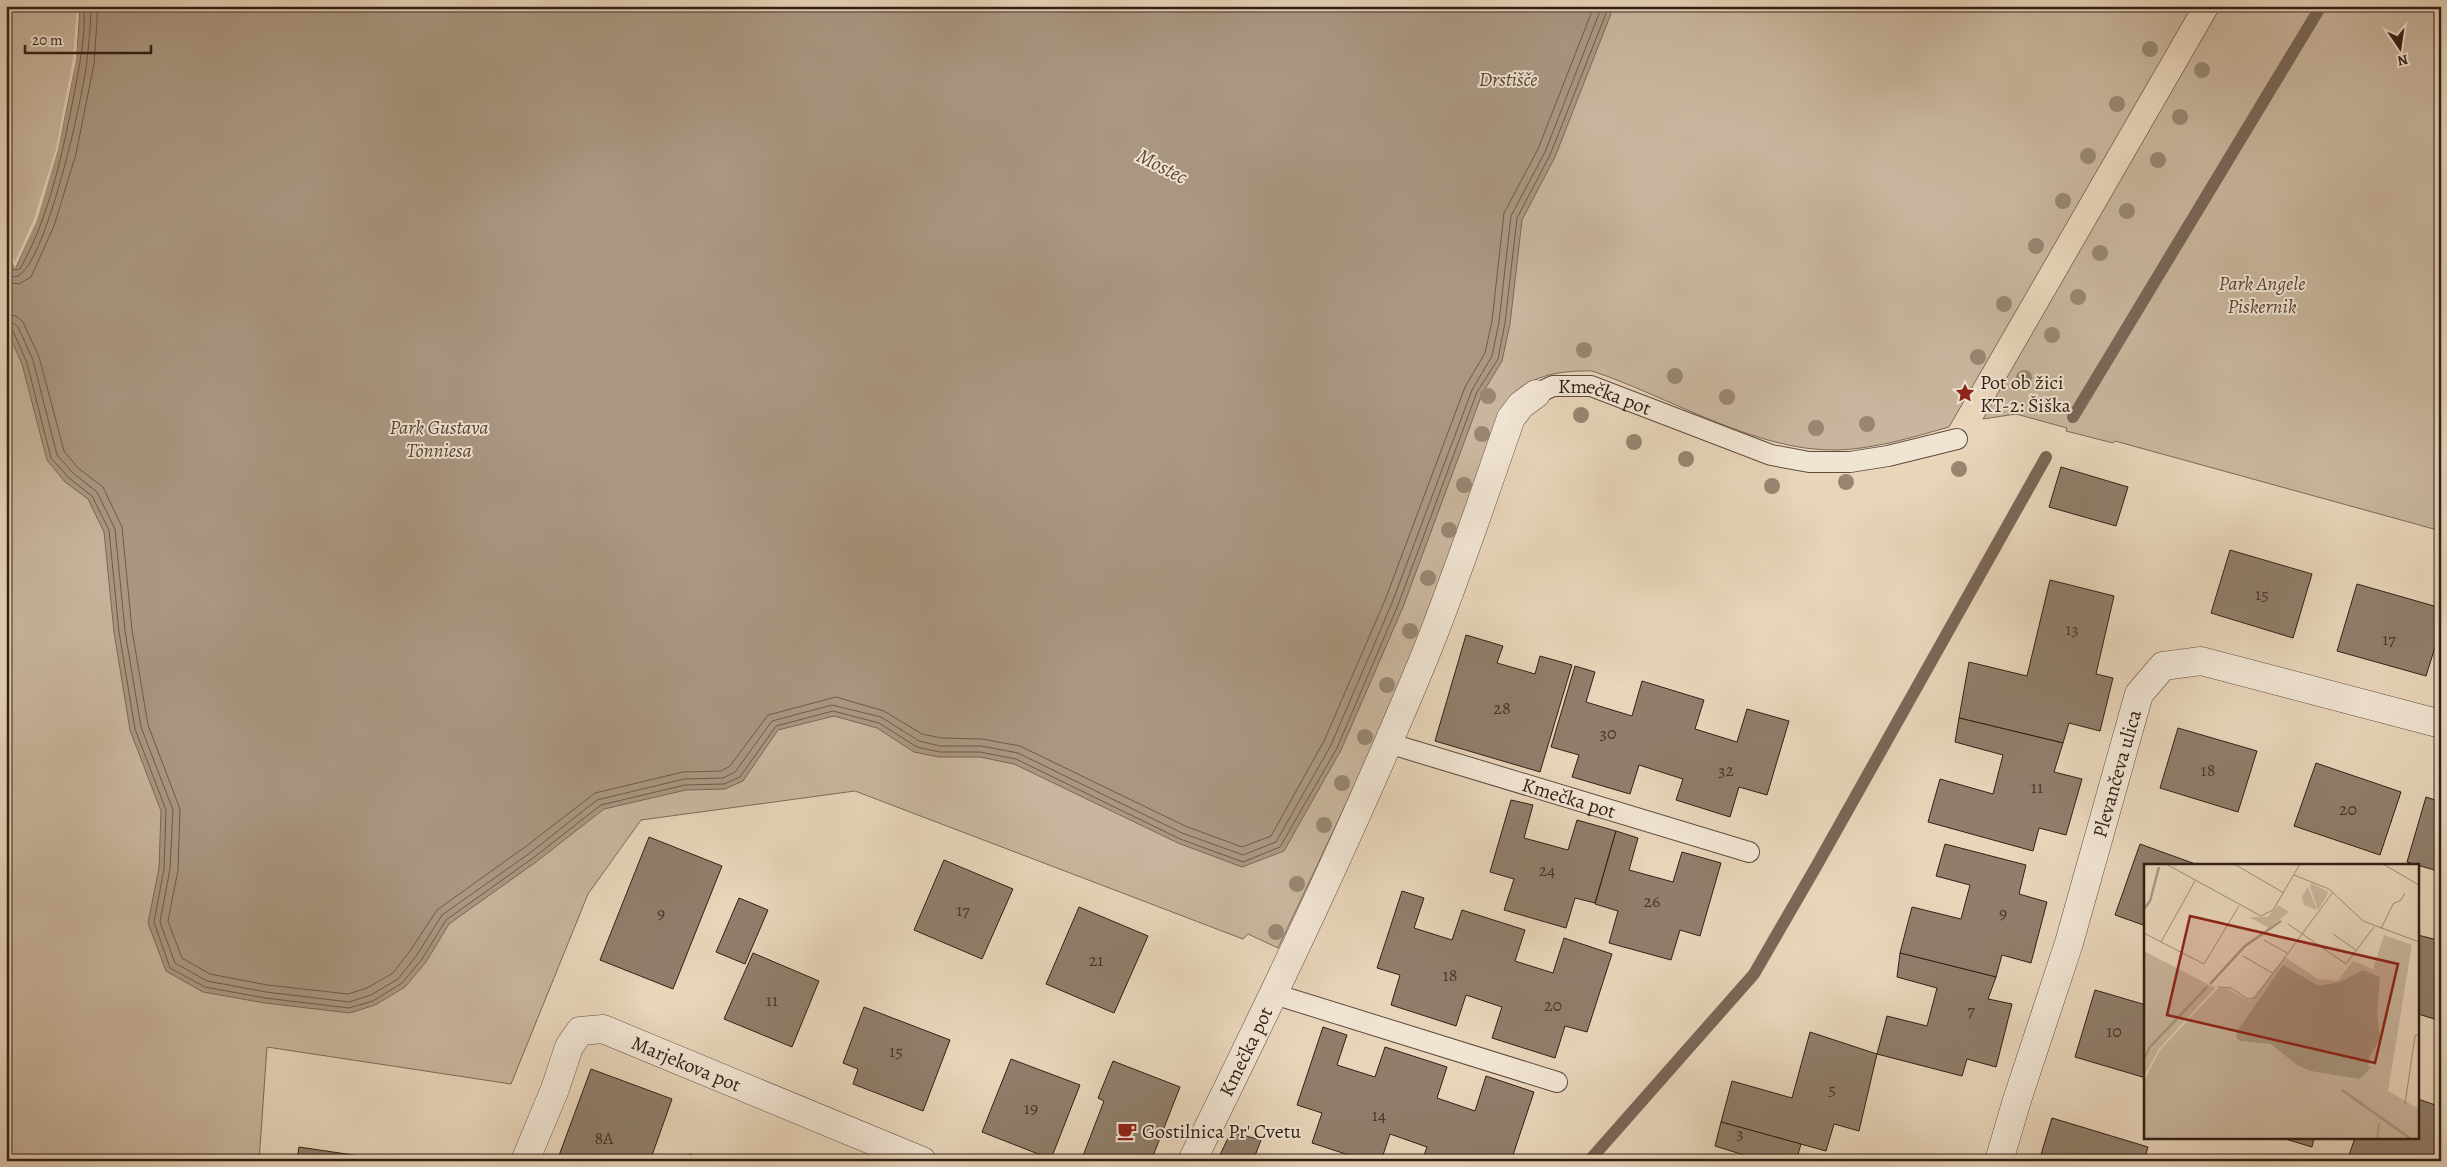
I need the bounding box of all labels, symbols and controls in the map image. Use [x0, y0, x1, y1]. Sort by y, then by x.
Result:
scale bar [25, 22, 151, 54]
north arrow [2374, 22, 2424, 72]
text: 20 m [32, 30, 63, 50]
text: N [2396, 50, 2410, 71]
park label: Drstišče [1479, 66, 1537, 93]
water label: Mostec [1132, 142, 1193, 191]
park label: Park Angele Piskernik [2219, 270, 2305, 320]
place label: Pot ob žici KT-2: Šiška [1980, 369, 2072, 419]
street label: Kmečka pot [1558, 372, 1656, 421]
place icon: Pot ob žici KT-2: Šiška [1954, 382, 1976, 404]
park label: Park Gustava Tönniesa [389, 414, 489, 464]
house number: 15 [2255, 582, 2269, 606]
house number: 13 [2065, 617, 2079, 641]
house number: 17 [2382, 627, 2396, 651]
house number: 28 [1493, 696, 1511, 720]
street label: Plevančeva ulica [2086, 706, 2148, 841]
house number: 30 [1599, 721, 1617, 745]
house number: 32 [1718, 758, 1734, 782]
house number: 18 [2201, 758, 2215, 782]
street label: Kmečka pot [1519, 771, 1619, 825]
house number: 11 [2031, 775, 2043, 799]
house number: 20 [2339, 797, 2357, 821]
house number: 24 [1539, 858, 1555, 882]
inset map [2144, 864, 2420, 1140]
house number: 26 [1644, 889, 1660, 913]
house number: 17 [956, 898, 970, 922]
house number: 9 [657, 901, 665, 925]
house number: 9 [1999, 901, 2007, 925]
house number: 21 [1089, 948, 1103, 972]
house number: 18 [1443, 963, 1457, 987]
house number: 11 [766, 988, 778, 1012]
house number: 20 [1544, 993, 1562, 1017]
house number: 7 [1967, 998, 1975, 1022]
street label: Kmečka pot [1212, 1002, 1279, 1101]
house number: 10 [2106, 1019, 2122, 1043]
street label: Marjekova pot [628, 1029, 745, 1098]
house number: 15 [889, 1039, 903, 1063]
house number: 5 [1828, 1077, 1836, 1101]
house number: 19 [1024, 1096, 1038, 1120]
house number: 14 [1372, 1103, 1386, 1127]
place label: Gostilnica Pr' Cvetu [1142, 1118, 1301, 1145]
cafe icon: Gostilnica Pr' Cvetu [1116, 1120, 1138, 1142]
house number: 3 [1736, 1121, 1744, 1145]
house number: 8A [594, 1126, 614, 1150]

